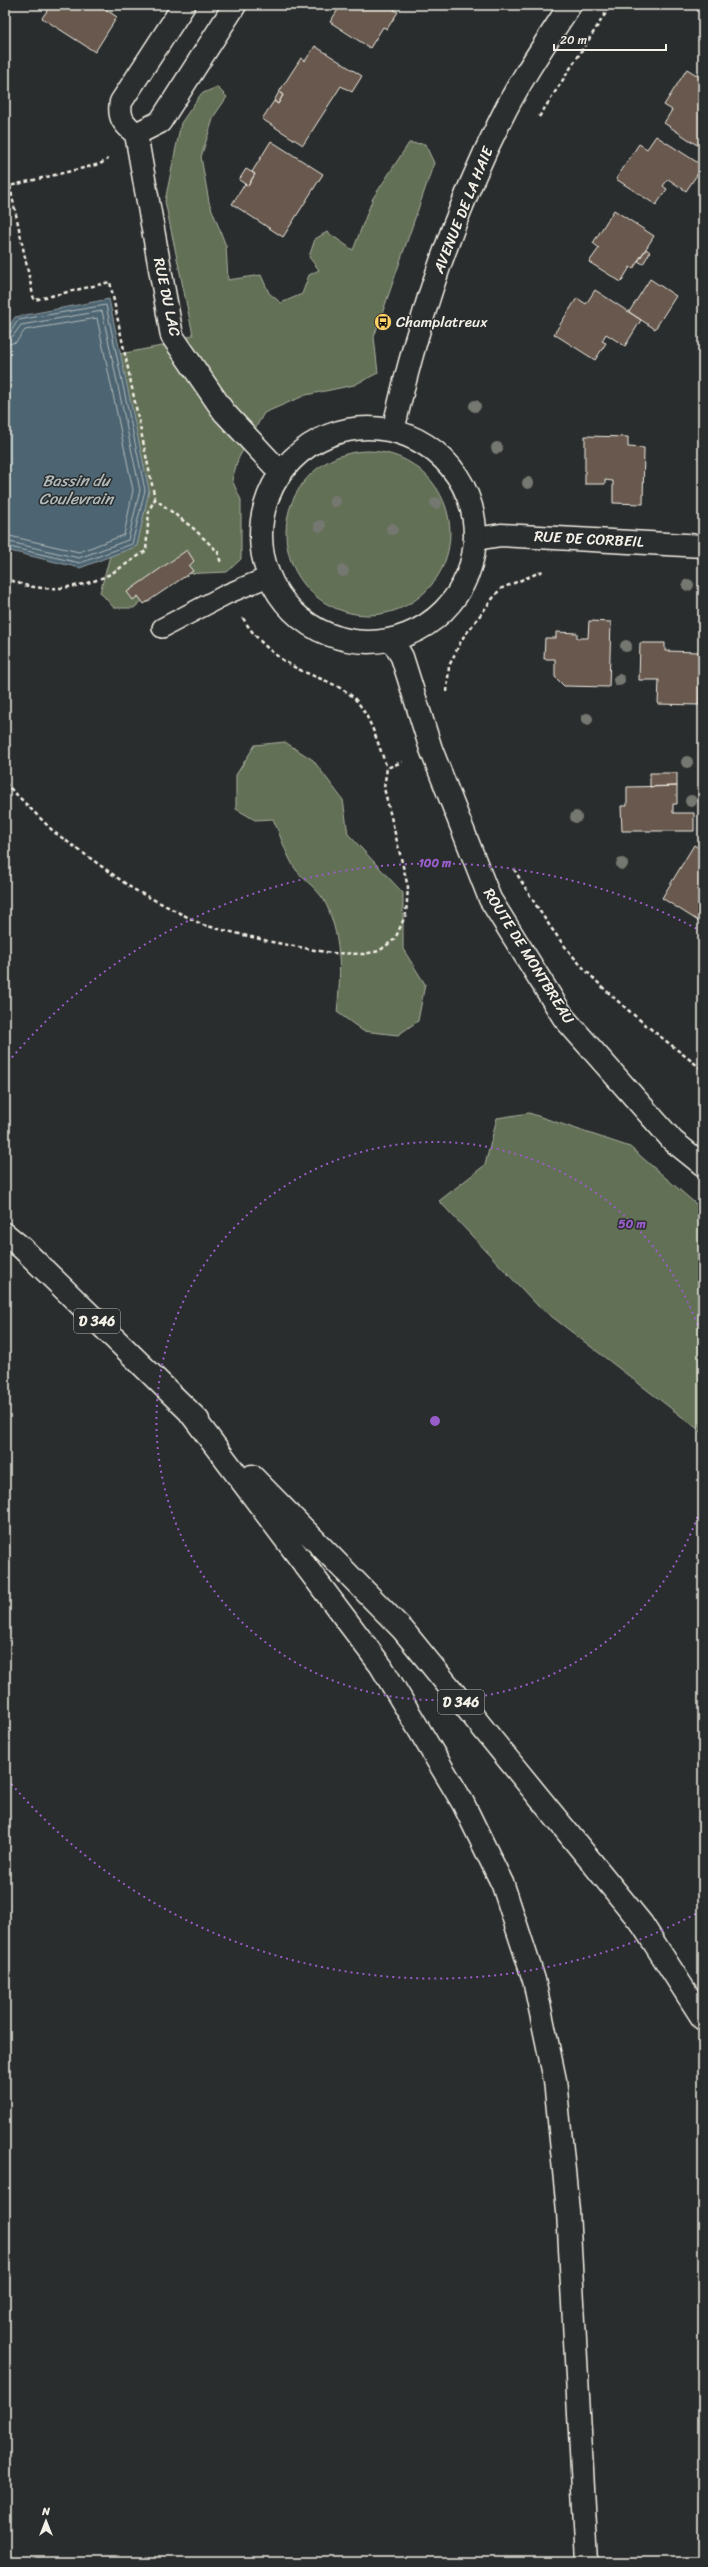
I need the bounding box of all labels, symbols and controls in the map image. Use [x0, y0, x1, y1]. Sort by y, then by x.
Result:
scale bar [554, 26, 666, 52]
text: 20 m [560, 29, 587, 51]
street label: AVENUE DE LA HAIE [425, 141, 501, 278]
street label: RUE DU LAC [146, 255, 188, 339]
place label: Champlatreux [396, 309, 488, 335]
bus stop icon: Champlatreux [373, 312, 393, 332]
water label: Bassin du Coulevrain [39, 466, 115, 513]
street label: RUE DE CORBEIL [534, 523, 645, 555]
text: 100 m [419, 852, 452, 874]
street label: ROUTE DE MONTBREAU [477, 883, 582, 1029]
text: 50 m [618, 1213, 646, 1235]
road number: D 346 [74, 1309, 120, 1333]
centre of rings [428, 1414, 442, 1428]
road number: D 346 [438, 1690, 484, 1714]
north arrow [26, 2501, 66, 2541]
text: N [41, 2502, 50, 2521]

